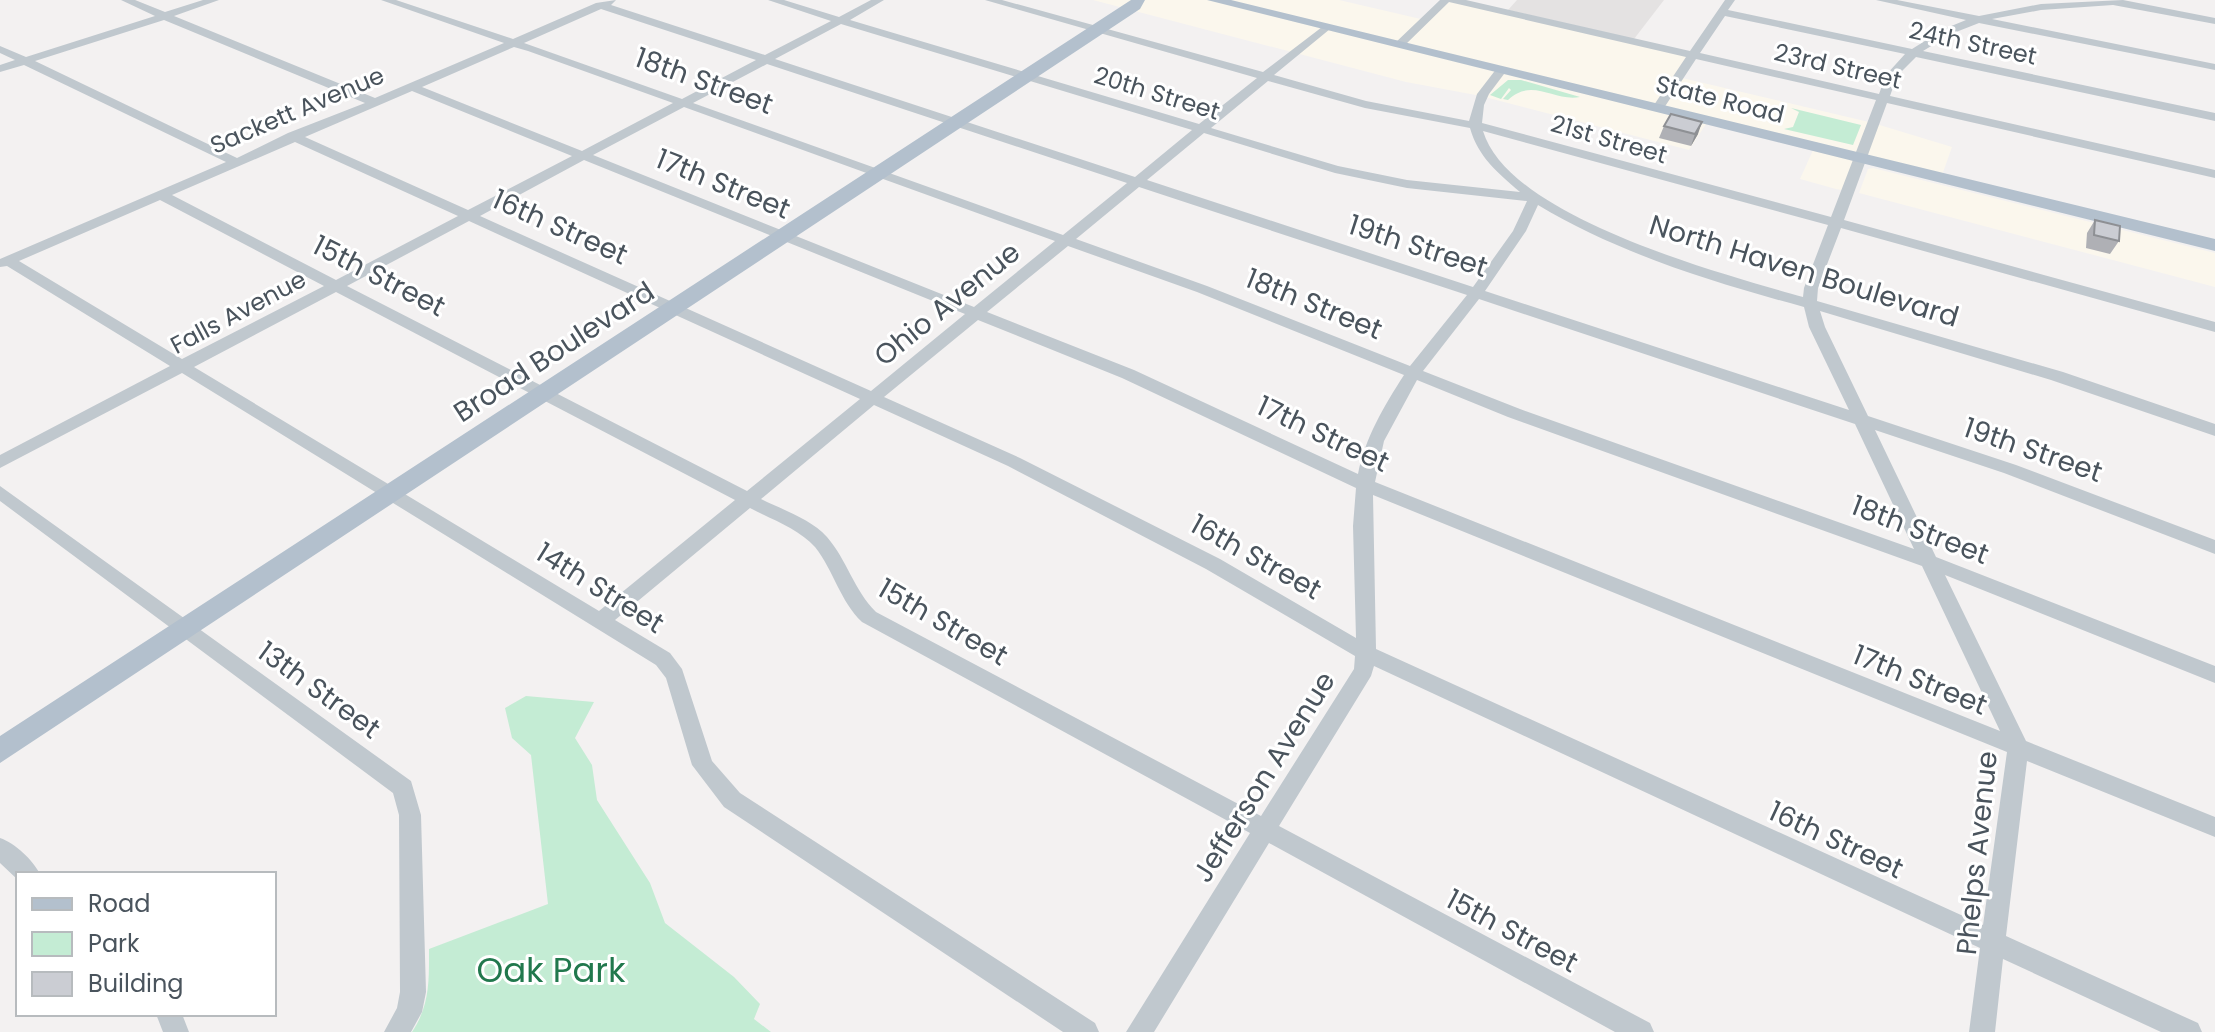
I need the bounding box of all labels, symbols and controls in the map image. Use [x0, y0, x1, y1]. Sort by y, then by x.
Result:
street label: 24th Street [1906, 13, 2040, 73]
street label: 23rd Street [1771, 35, 1905, 97]
street label: 18th Street [630, 38, 778, 124]
street label: Sackett Avenue [205, 58, 389, 162]
street label: 20th Street [1090, 58, 1224, 128]
street label: State Road [1652, 67, 1788, 131]
street label: 21st Street [1547, 107, 1671, 171]
street label: 17th Street [650, 139, 796, 229]
street label: 16th Street [486, 180, 634, 274]
street label: 19th Street [1343, 205, 1493, 287]
street label: North Haven Boulevard [1644, 205, 1964, 337]
street label: 15th Street [306, 226, 452, 326]
street label: Ohio Avenue [866, 233, 1028, 375]
street label: 18th Street [1240, 259, 1388, 349]
street label: Falls Avenue [164, 262, 312, 362]
street label: Broad Boulevard [446, 272, 662, 432]
street label: 17th Street [1250, 386, 1396, 482]
street label: 19th Street [1958, 408, 2108, 492]
street label: 18th Street [1846, 486, 1994, 574]
street label: 16th Street [1183, 505, 1329, 609]
street label: 14th Street [529, 533, 671, 643]
street label: 15th Street [871, 569, 1015, 675]
street label: 13th Street [250, 632, 388, 748]
street label: 17th Street [1847, 635, 1993, 725]
street label: Jefferson Avenue [1183, 664, 1345, 890]
street label: Phelps Avenue [1947, 749, 2007, 957]
street label: 16th Street [1762, 792, 1910, 888]
legend [16, 872, 276, 1016]
street label: 15th Street [1439, 880, 1585, 982]
text: Road [88, 887, 150, 920]
text: Park [88, 927, 140, 960]
park label: Oak Park [476, 946, 626, 994]
text: Building [88, 967, 184, 1000]

